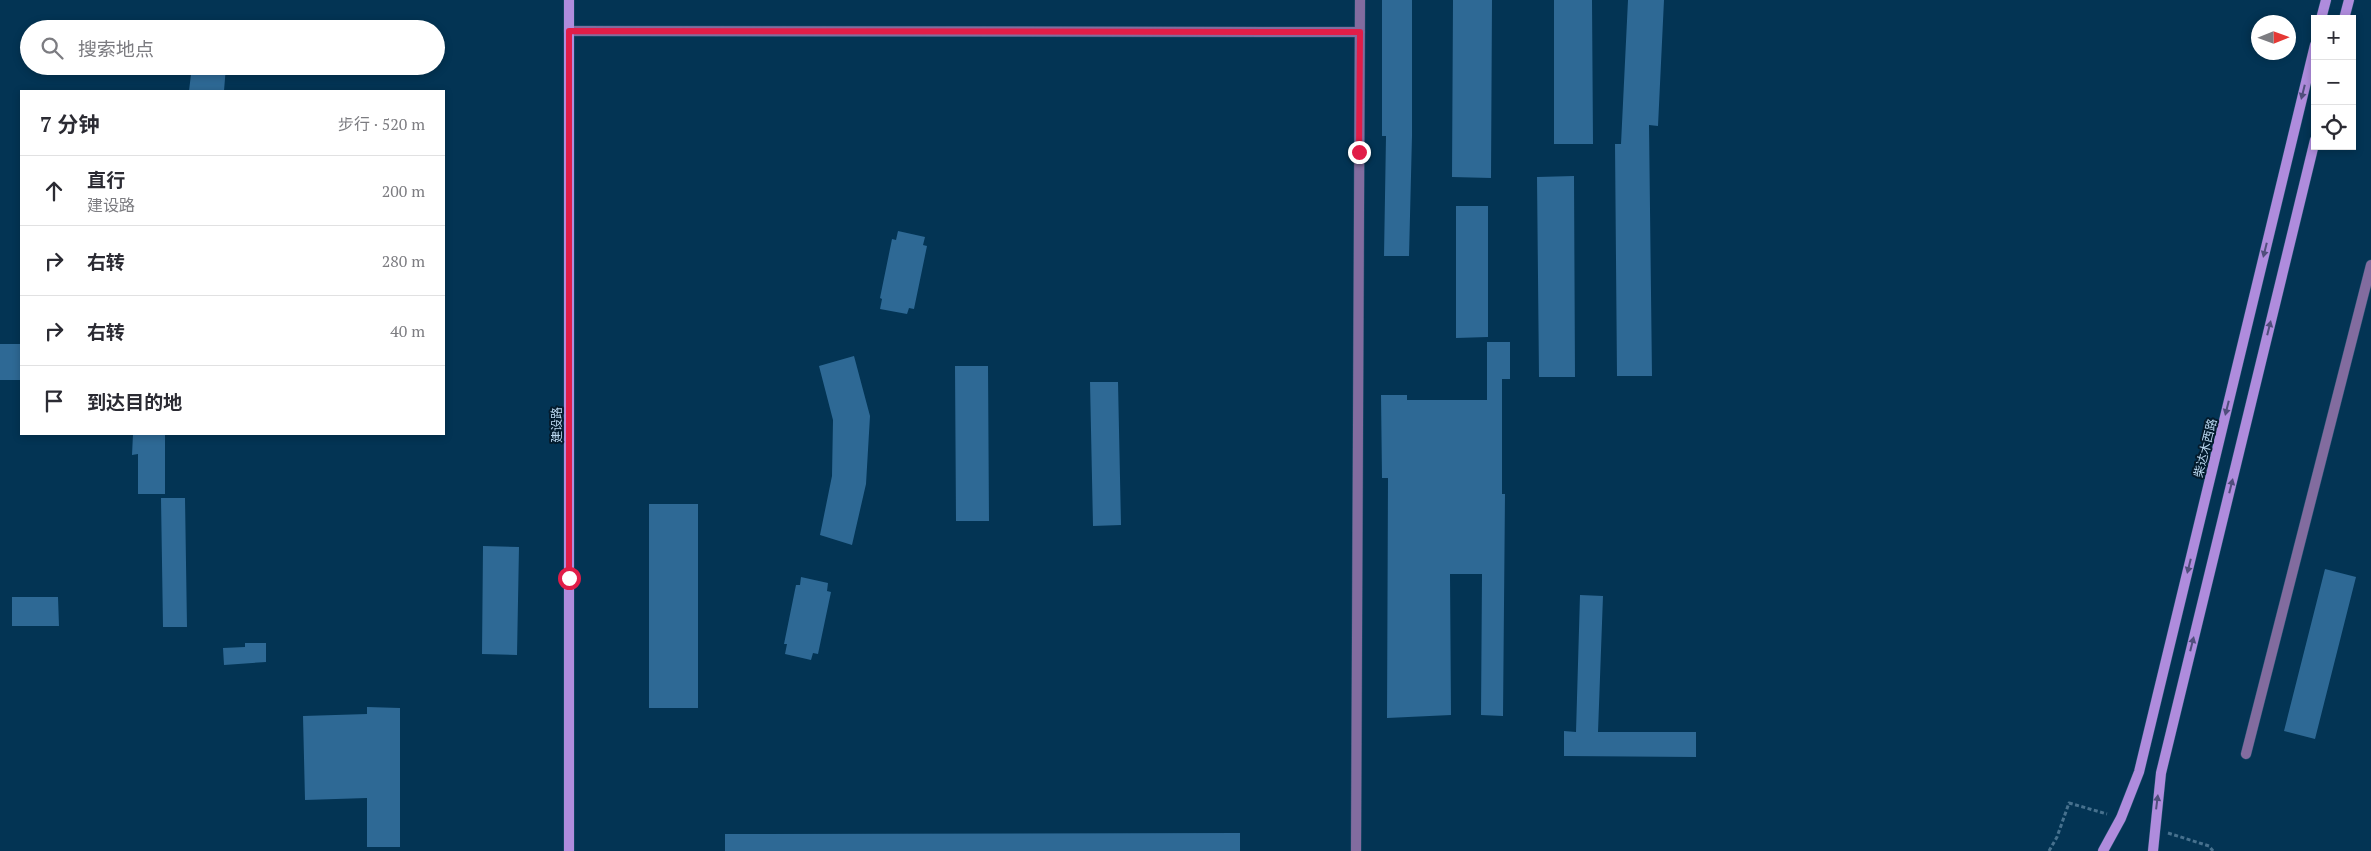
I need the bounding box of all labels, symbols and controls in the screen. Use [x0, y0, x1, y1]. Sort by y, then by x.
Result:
north arrow [2251, 15, 2296, 60]
map controls [2311, 15, 2356, 150]
button: + [2311, 15, 2356, 60]
search box [20, 20, 445, 75]
icon: search [38, 34, 66, 62]
text: 搜索地点 [78, 36, 154, 61]
button: − [2311, 60, 2356, 105]
one-way arrow [2299, 85, 2307, 100]
button: locate [2311, 105, 2356, 150]
text: 7 分钟 [40, 110, 100, 138]
text: 步行 · 520 m [338, 113, 425, 135]
route end [1348, 141, 1371, 164]
text: 直行 [87, 167, 125, 192]
icon: ahead [40, 177, 68, 205]
text: 200 m [382, 180, 425, 202]
text: 建设路 [87, 194, 135, 216]
one-way arrow [2261, 243, 2269, 258]
icon: right [40, 247, 68, 275]
text: 右转 [87, 249, 125, 274]
text: 280 m [382, 250, 425, 272]
icon: right [40, 317, 68, 345]
text: 右转 [87, 319, 125, 344]
text: 40 m [390, 320, 425, 342]
one-way arrow [2265, 321, 2273, 336]
icon: arrive [40, 387, 68, 415]
text: 到达目的地 [87, 389, 182, 414]
one-way arrow [2223, 401, 2231, 416]
street label: 建设路 [549, 407, 564, 443]
street label: 柴达木西路 [2190, 417, 2220, 479]
one-way arrow [2227, 479, 2235, 494]
one-way arrow [2185, 559, 2193, 574]
route start [558, 567, 581, 590]
one-way arrow [2188, 636, 2196, 651]
one-way arrow [2153, 794, 2161, 810]

